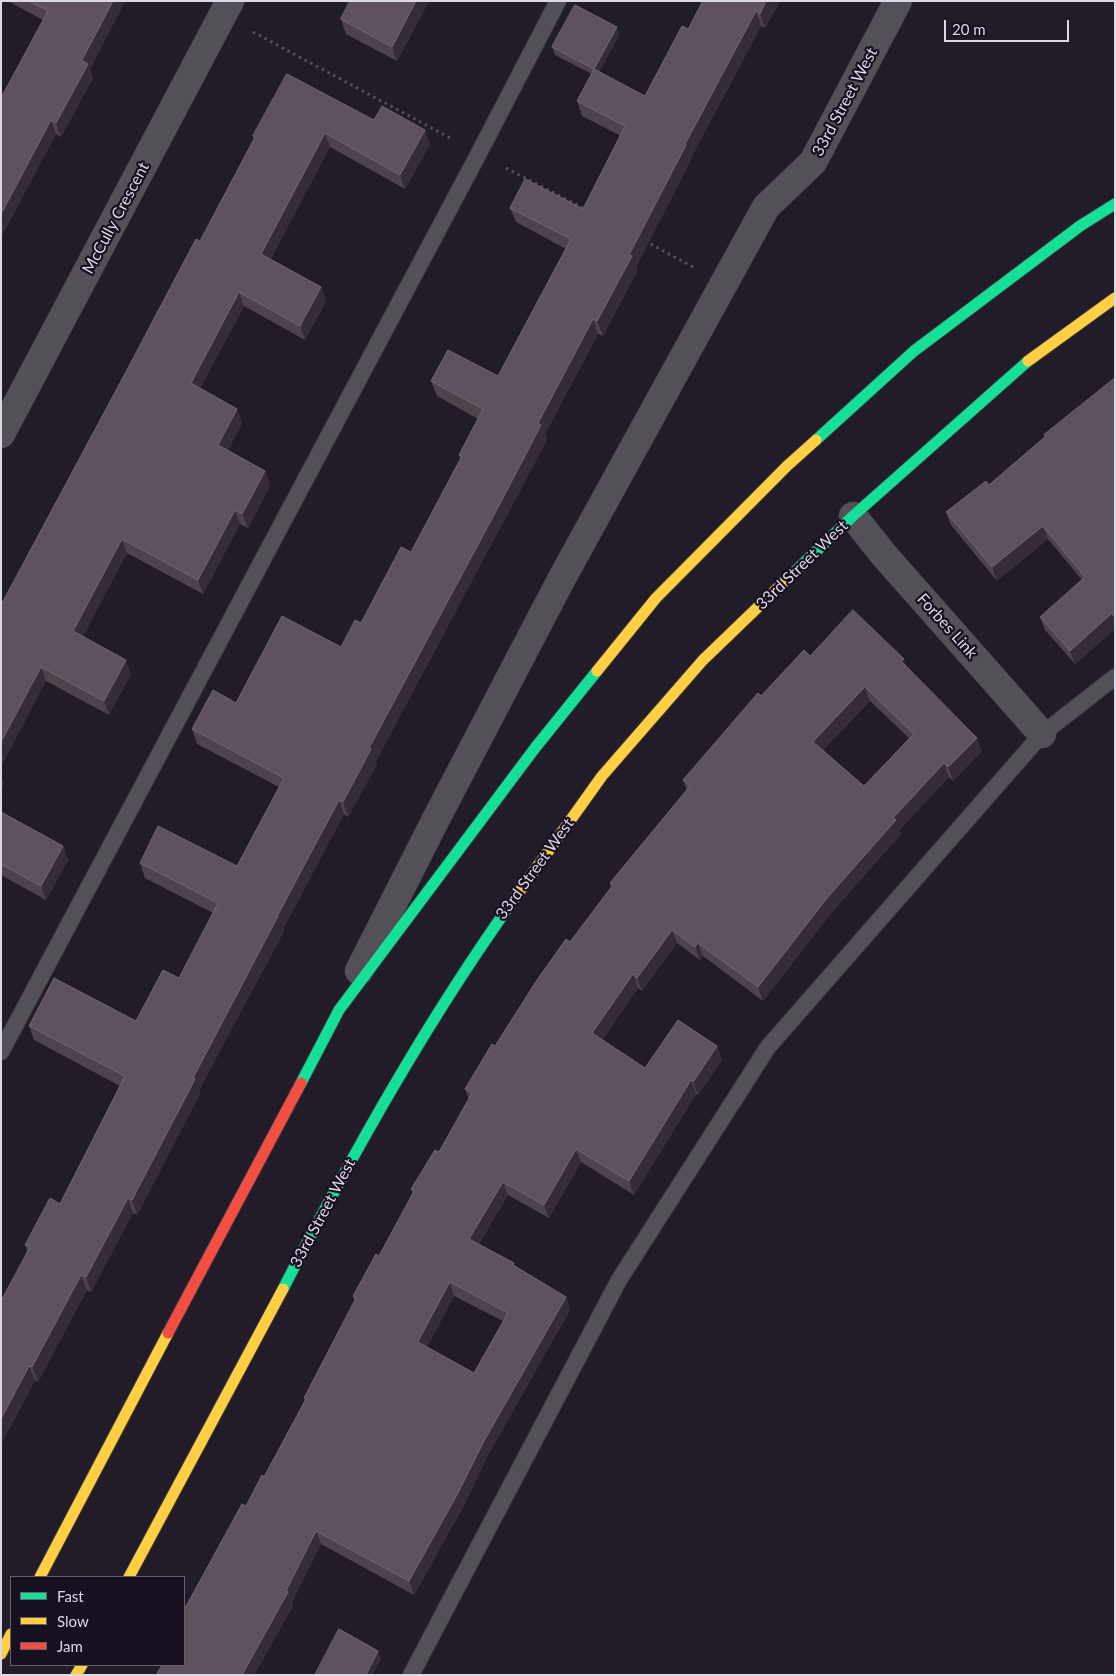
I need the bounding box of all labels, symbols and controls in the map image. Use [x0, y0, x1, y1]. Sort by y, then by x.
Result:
scale bar [946, 10, 1071, 42]
text: 20 m [952, 20, 986, 38]
street label: 33rd Street West [808, 44, 882, 160]
street label: McCully Crescent [79, 159, 153, 277]
street label: 33rd Street West [752, 516, 852, 614]
street label: Forbes Link [913, 590, 981, 662]
street label: 33rd Street West [492, 815, 578, 923]
street label: 33rd Street West [286, 1155, 360, 1271]
legend [10, 1576, 185, 1666]
text: Fast [57, 1587, 84, 1605]
text: Slow [57, 1612, 89, 1630]
text: Jam [57, 1637, 83, 1655]

